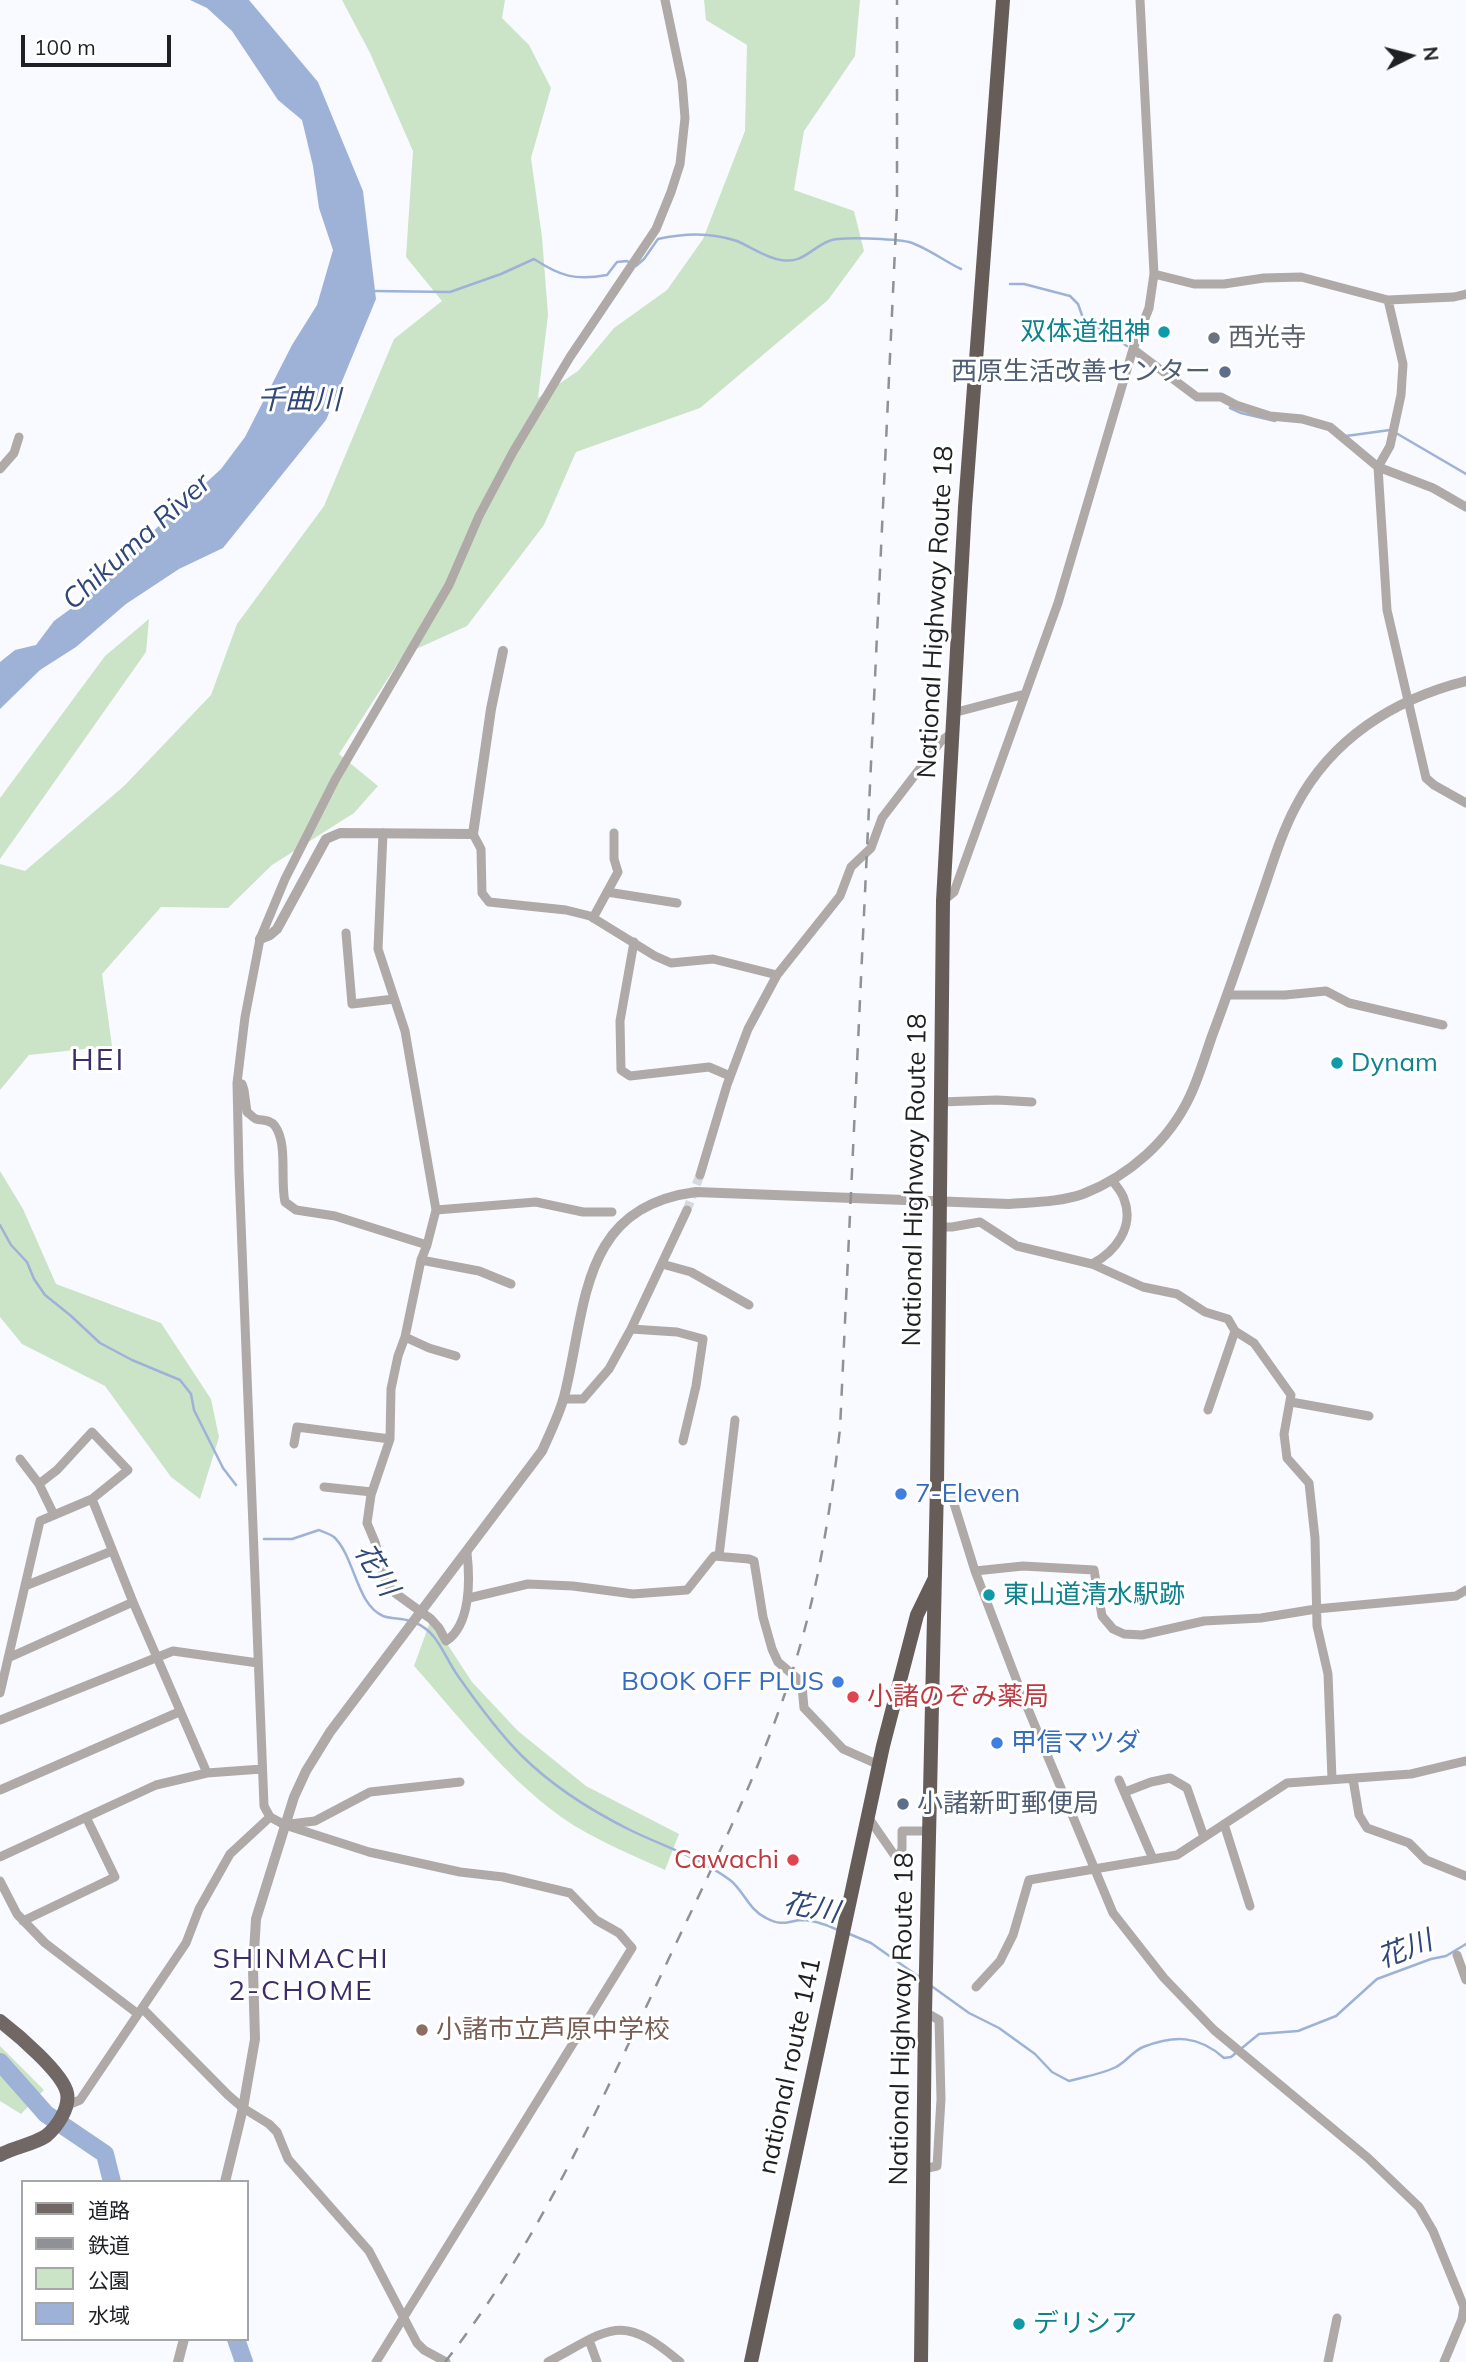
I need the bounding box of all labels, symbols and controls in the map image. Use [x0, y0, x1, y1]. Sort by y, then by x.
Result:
scale bar [24, 21, 175, 65]
north arrow [1375, 21, 1445, 91]
text: 100 m [34, 34, 96, 60]
text: N [1418, 45, 1444, 62]
place label: 双体道祖神 [1020, 316, 1150, 348]
place label: 西光寺 [1228, 322, 1306, 354]
marker: 双体道祖神 [1156, 324, 1172, 340]
marker: 西光寺 [1206, 330, 1222, 346]
place label: 西原生活改善センター [951, 356, 1211, 388]
marker: 西原生活改善センター [1217, 364, 1233, 380]
water label: 千曲川 [257, 384, 341, 418]
street label: National Highway Route 18 [912, 445, 960, 779]
water label: Chikuma River [56, 467, 218, 617]
street label: National Highway Route 18 [896, 1013, 934, 1347]
district label: HEI [71, 1043, 125, 1079]
place label: Dynam [1351, 1047, 1438, 1079]
marker: Dynam [1329, 1055, 1345, 1071]
place label: 7-Eleven [915, 1478, 1020, 1510]
marker: 7-Eleven [893, 1486, 909, 1502]
water label: 花川 [347, 1537, 405, 1603]
place label: 東山道清水駅跡 [1003, 1579, 1185, 1611]
marker: 東山道清水駅跡 [981, 1587, 997, 1603]
place label: BOOK OFF PLUS [621, 1666, 824, 1698]
marker: BOOK OFF PLUS [830, 1674, 846, 1690]
place label: 小諸のぞみ薬局 [867, 1681, 1049, 1713]
marker: 小諸のぞみ薬局 [845, 1689, 861, 1705]
place label: 甲信マツダ [1011, 1727, 1141, 1759]
marker: 甲信マツダ [989, 1735, 1005, 1751]
place label: 小諸新町郵便局 [917, 1788, 1099, 1820]
marker: 小諸新町郵便局 [895, 1796, 911, 1812]
place label: Cawachi [674, 1844, 779, 1876]
marker: Cawachi [785, 1852, 801, 1868]
street label: National Highway Route 18 [883, 1852, 921, 2186]
water label: 花川 [780, 1886, 842, 1930]
water label: 花川 [1373, 1924, 1437, 1976]
district label: SHINMACHI 2-CHOME [214, 1943, 388, 2009]
street label: national route 141 [752, 1955, 828, 2177]
place label: 小諸市立芦原中学校 [436, 2014, 670, 2046]
marker: 小諸市立芦原中学校 [414, 2022, 430, 2038]
legend [21, 2180, 248, 2341]
text: 道路 [88, 2197, 130, 2223]
text: 鉄道 [88, 2232, 130, 2258]
text: 公園 [88, 2267, 130, 2293]
text: 水域 [88, 2302, 130, 2328]
place label: デリシア [1033, 2308, 1137, 2340]
marker: デリシア [1011, 2316, 1027, 2332]

